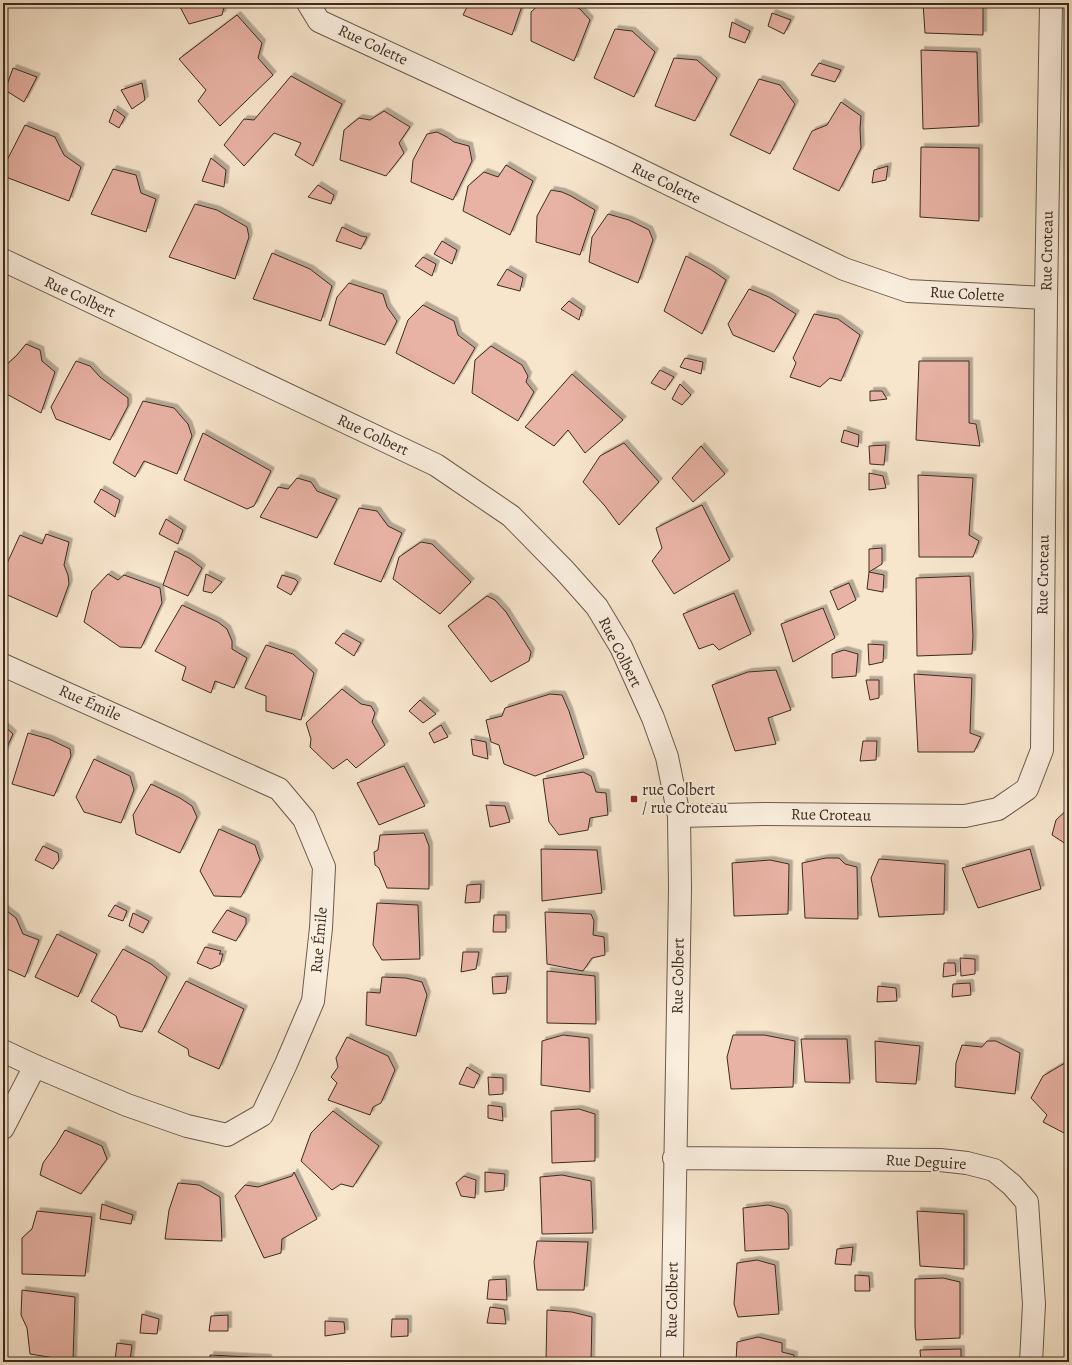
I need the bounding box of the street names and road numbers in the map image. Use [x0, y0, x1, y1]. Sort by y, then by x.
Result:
street label: Rue Colette [334, 19, 412, 71]
street label: Rue Colette [628, 157, 704, 209]
street label: Rue Croteau [1035, 210, 1059, 291]
street label: Rue Colbert [41, 271, 119, 323]
street label: Rue Colette [929, 281, 1005, 307]
street label: Rue Colbert [334, 409, 412, 461]
street label: Rue Croteau [1031, 534, 1055, 615]
street label: Rue Colbert [593, 613, 647, 691]
street label: Rue Émile [55, 679, 125, 727]
street label: Rue Croteau [791, 803, 872, 827]
street label: Rue Émile [305, 906, 333, 974]
street label: Rue Colbert [666, 938, 690, 1014]
street label: Rue Deguire [885, 1149, 967, 1175]
street label: Rue Colbert [660, 1262, 684, 1338]

